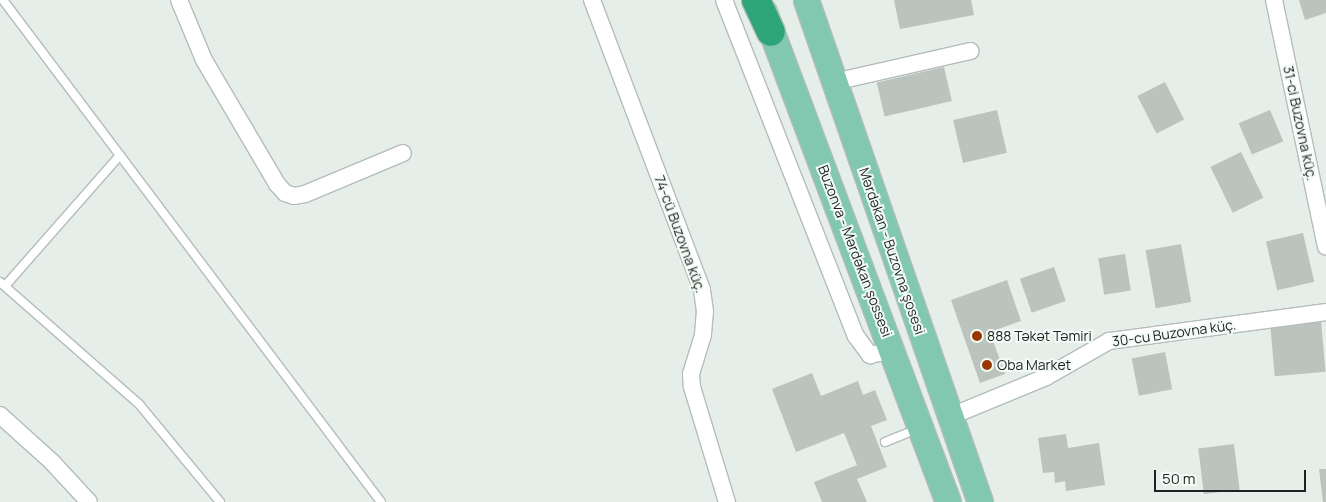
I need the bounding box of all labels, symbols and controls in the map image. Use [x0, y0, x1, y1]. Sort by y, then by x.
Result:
street label: 31-ci Buzovna küç. [1280, 64, 1320, 182]
street label: Buzonva - Mərdəkan şossesi [814, 163, 896, 339]
street label: Mərdəkan - Buzovna şosesi [856, 165, 928, 337]
street label: 74-cü Buzovna küç. [651, 173, 709, 295]
street label: 30-cu Buzovna küç. [1111, 316, 1237, 350]
place label: 888 Təkət Təmiri [987, 328, 1092, 344]
marker: 888 Təkət Təmiri [971, 330, 983, 342]
place label: Oba Market [997, 357, 1071, 373]
marker: Oba Market [981, 359, 993, 371]
scale bar [1156, 460, 1308, 492]
text: 50 m [1162, 468, 1196, 489]

